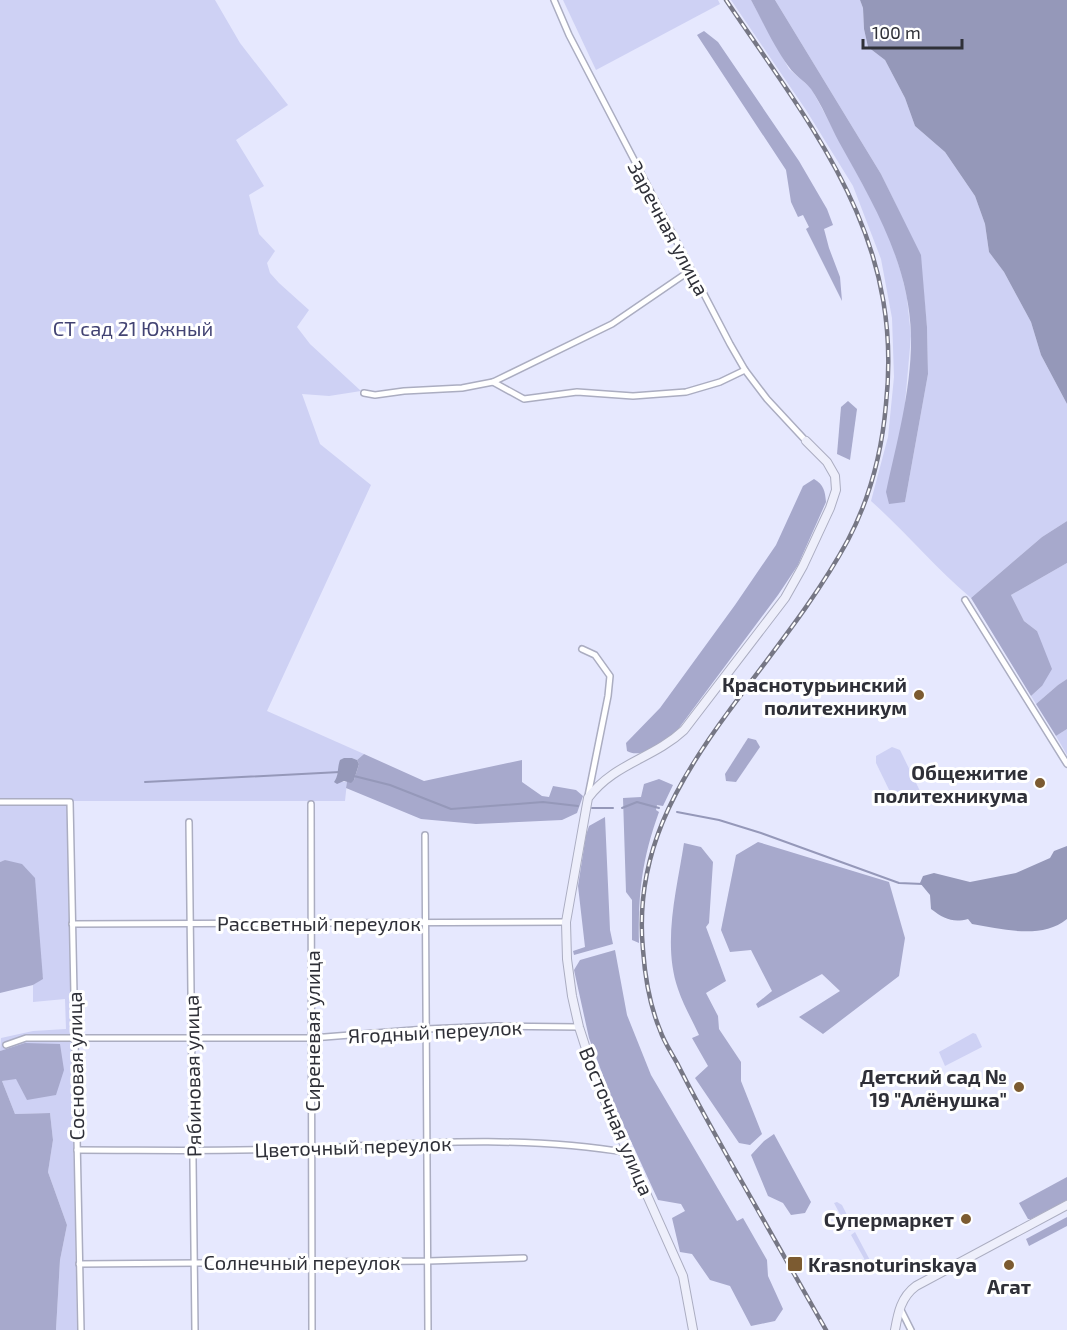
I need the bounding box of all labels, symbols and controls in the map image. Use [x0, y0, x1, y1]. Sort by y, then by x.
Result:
scale bar [863, 12, 962, 50]
text: 100 m [872, 21, 921, 43]
street label: Заречная улица [623, 157, 715, 300]
park label: СТ сад 21 Южный [53, 316, 213, 340]
place label: Краснотурьинский политехникум [722, 672, 907, 719]
marker: Краснотурьинский политехникум [912, 688, 926, 702]
place label: Общежитие политехникума [874, 760, 1028, 807]
marker: Общежитие политехникума [1033, 776, 1047, 790]
street label: Рассветный переулок [217, 911, 421, 936]
street label: Сиреневая улица [300, 950, 325, 1112]
street label: Сосновая улица [62, 991, 89, 1141]
street label: Рябиновая улица [179, 995, 206, 1157]
street label: Ягодный переулок [347, 1014, 523, 1049]
street label: Восточная улица [574, 1043, 659, 1199]
place label: Детский сад № 19 "Алёнушка" [860, 1064, 1007, 1111]
marker: Детский сад № 19 "Алёнушка" [1012, 1080, 1026, 1094]
street label: Цветочный переулок [254, 1131, 452, 1162]
place label: Супермаркет [824, 1207, 954, 1231]
marker: Супермаркет [959, 1212, 973, 1226]
street label: Солнечный переулок [203, 1250, 401, 1275]
place label: Krasnoturinskaya [808, 1252, 977, 1277]
marker: Krasnoturinskaya [786, 1255, 804, 1273]
marker: Агат [1002, 1258, 1016, 1272]
place label: Агат [987, 1274, 1031, 1298]

